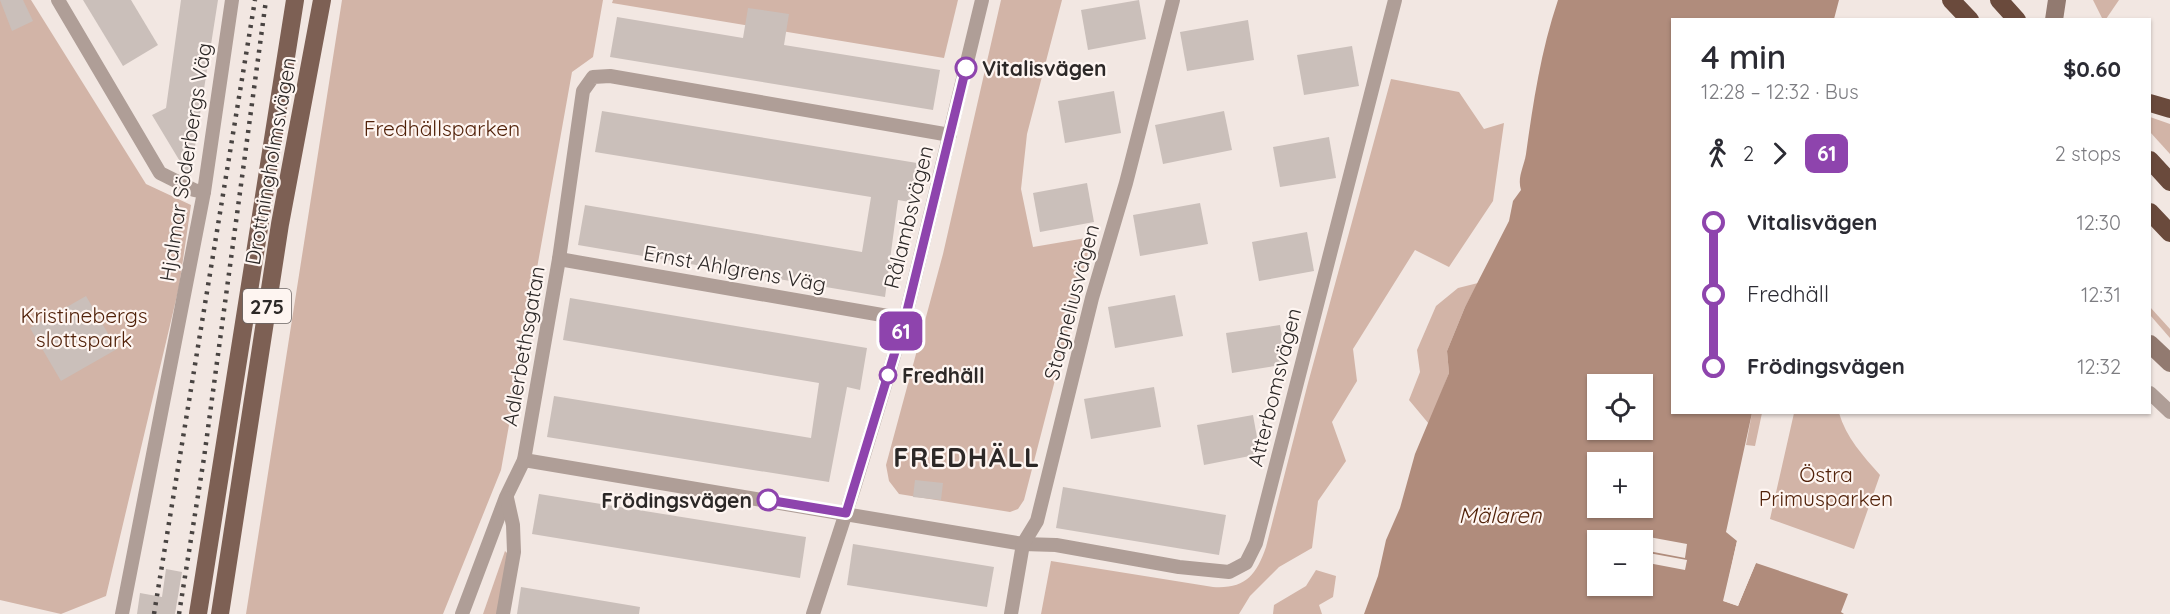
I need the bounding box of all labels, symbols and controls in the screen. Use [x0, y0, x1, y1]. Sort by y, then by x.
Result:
text: 4 min [1701, 36, 1786, 77]
street label: Hjalmar Söderbergs Väg [153, 41, 217, 283]
street label: Drottningholmsvägen [239, 55, 301, 267]
place label: Vitalisvägen [982, 55, 1107, 81]
text: $0.60 [2063, 55, 2121, 83]
marker: Vitalisvägen [955, 57, 977, 79]
text: 12:28 – 12:32 · Bus [1701, 79, 1859, 104]
park label: Fredhällsparken [364, 115, 520, 141]
icon: walk [1701, 137, 1734, 170]
icon: forward [1763, 137, 1796, 170]
text: 61 [1817, 140, 1836, 166]
text: 2 [1743, 141, 1754, 166]
text: 2 stops [2055, 141, 2121, 166]
street label: Rålambsvägen [878, 143, 938, 291]
text: Vitalisvägen [1747, 208, 1877, 236]
text: 12:30 [2076, 210, 2121, 235]
street label: Stagneliusvägen [1038, 221, 1104, 383]
street label: Ernst Ahlgrens Väg [642, 239, 828, 297]
street label: Adlerbethsgatan [496, 264, 550, 428]
text: Fredhäll [1747, 280, 1829, 308]
text: 12:31 [2081, 282, 2121, 307]
road number: 275 [243, 289, 291, 323]
park label: Kristinebergs slottspark [20, 302, 148, 352]
street label: Atterbomsvägen [1242, 305, 1306, 469]
line badge: 61 [874, 312, 928, 350]
text: 61 [891, 318, 911, 344]
text: Frödingsvägen [1747, 352, 1905, 380]
text: 12:32 [2077, 354, 2121, 379]
place label: Fredhäll [902, 362, 985, 388]
marker: Fredhäll [879, 366, 897, 384]
map controls [1587, 374, 1653, 596]
button: locate [1587, 374, 1653, 440]
district label: FREDHÄLL [893, 440, 1041, 474]
button: + [1587, 452, 1653, 518]
park label: Östra Primusparken [1759, 461, 1893, 511]
place label: Frödingsvägen [601, 487, 752, 513]
marker: Frödingsvägen [757, 489, 779, 511]
water label: Mälaren [1458, 501, 1543, 529]
button: − [1587, 530, 1653, 596]

